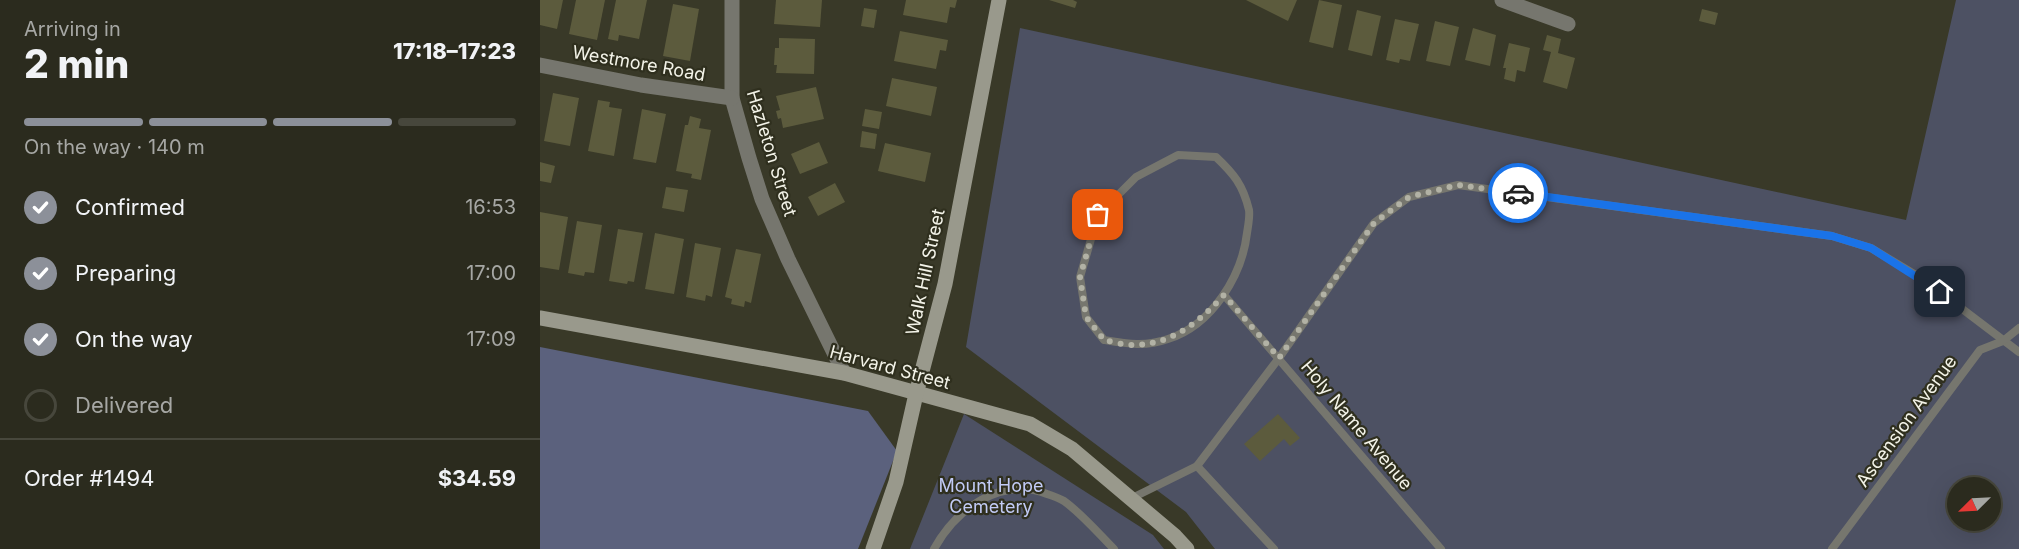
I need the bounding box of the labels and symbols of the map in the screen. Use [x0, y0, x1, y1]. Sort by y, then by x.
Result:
street label: Westmore Road [571, 41, 707, 85]
street label: Hazleton Street [743, 87, 801, 219]
courier [1488, 163, 1548, 223]
pin [1072, 189, 1123, 240]
street label: Walk Hill Street [901, 207, 949, 337]
pin [1914, 266, 1965, 317]
street label: Harvard Street [827, 341, 953, 393]
street label: Ascension Avenue [1851, 351, 1961, 491]
street label: Holy Name Avenue [1297, 356, 1417, 494]
park label: Mount Hope Cemetery [939, 475, 1043, 517]
north arrow [1947, 477, 2001, 531]

